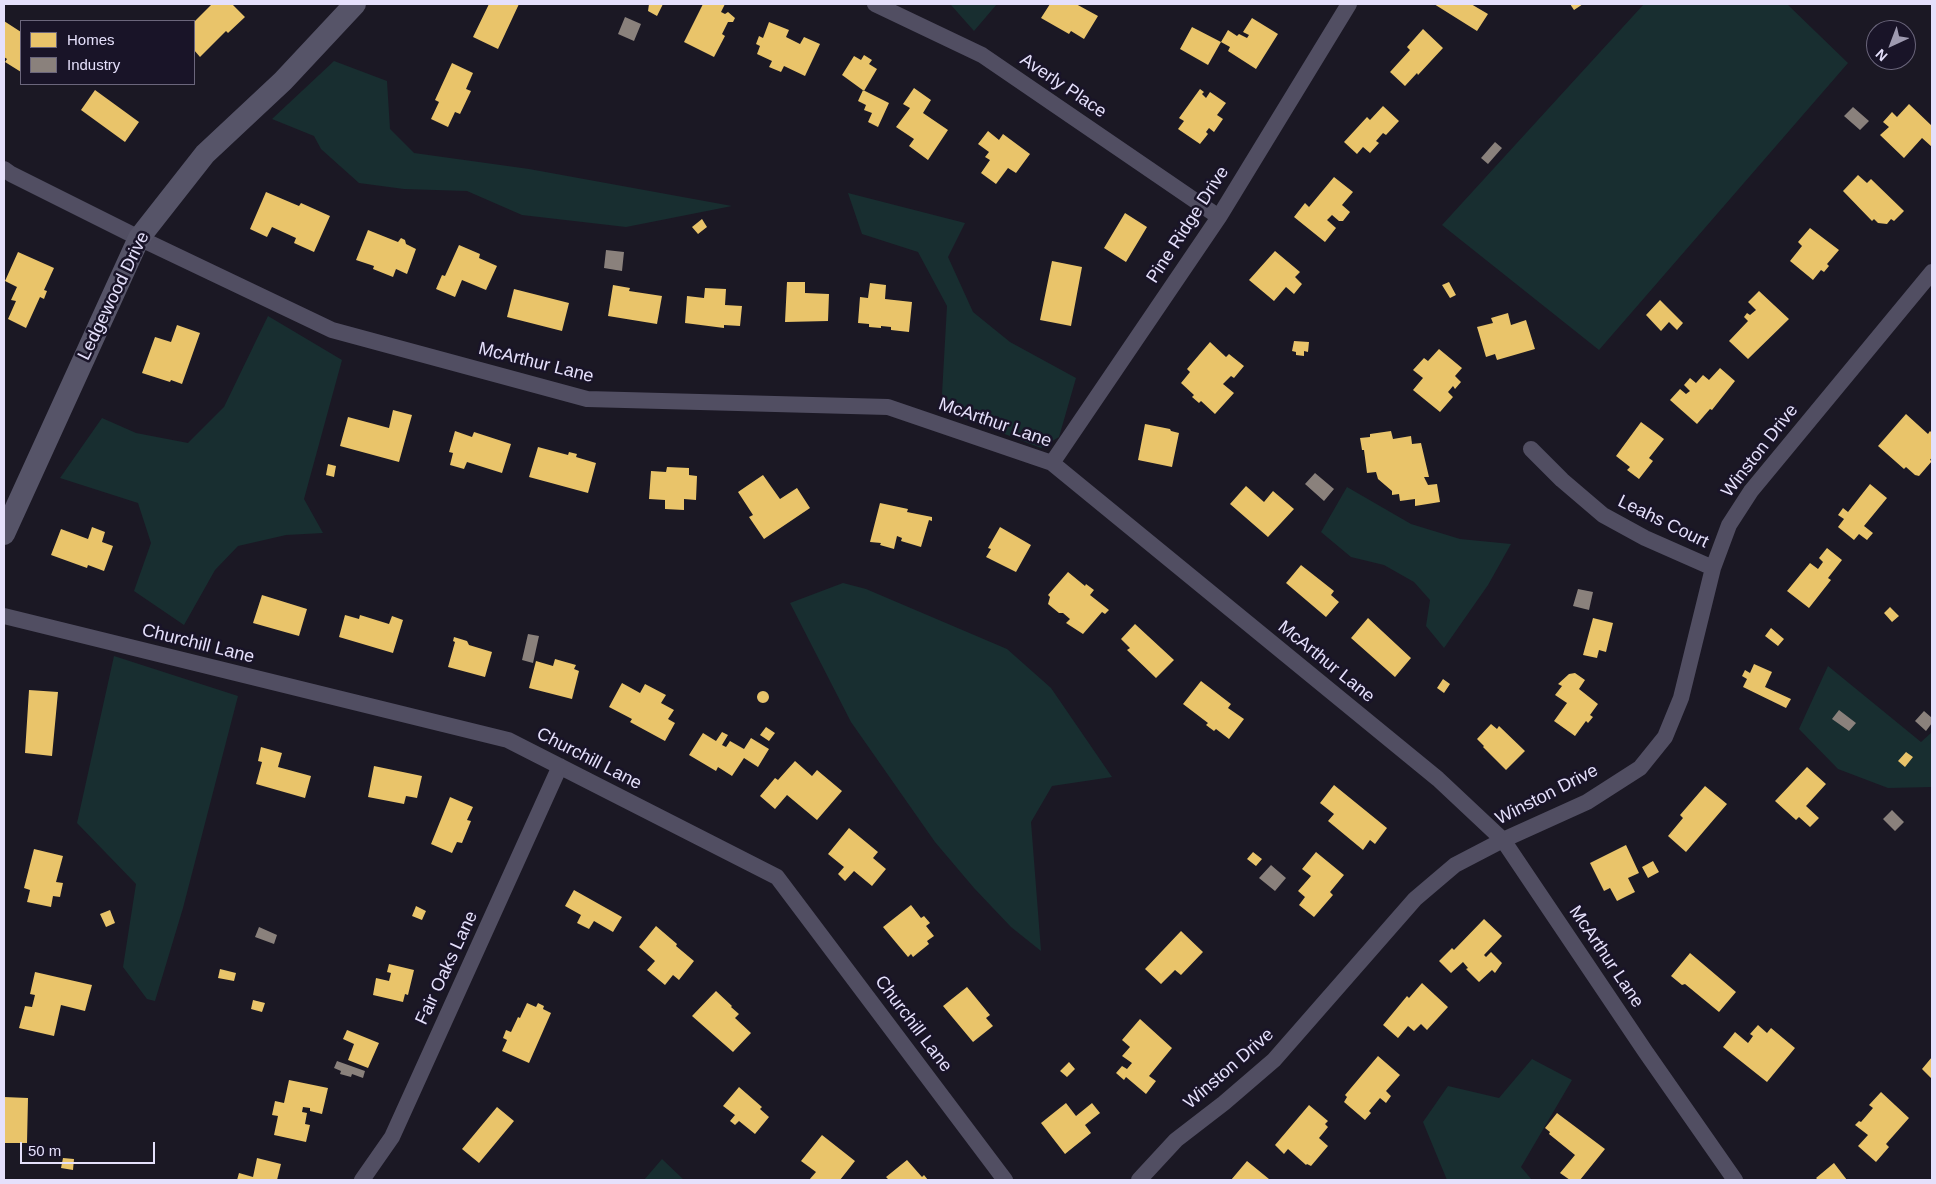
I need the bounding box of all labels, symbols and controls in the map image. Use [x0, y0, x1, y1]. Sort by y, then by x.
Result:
legend [20, 20, 195, 85]
north arrow [1866, 20, 1916, 70]
text: Homes [67, 31, 115, 48]
text: N [1872, 46, 1891, 65]
street label: Averly Place [1016, 49, 1110, 123]
text: Industry [67, 56, 120, 73]
street label: Pine Ridge Drive [1142, 162, 1234, 288]
street label: Ledgewood Drive [74, 228, 154, 364]
street label: McArthur Lane [476, 338, 596, 388]
street label: McArthur Lane [936, 394, 1054, 452]
street label: Winston Drive [1717, 400, 1803, 502]
street label: Leahs Court [1614, 491, 1712, 553]
street label: McArthur Lane [1273, 616, 1379, 708]
street label: Churchill Lane [140, 620, 256, 668]
street label: Churchill Lane [533, 723, 645, 795]
street label: Winston Drive [1492, 760, 1602, 830]
street label: McArthur Lane [1564, 902, 1648, 1012]
street label: Fair Oaks Lane [411, 908, 483, 1028]
street label: Churchill Lane [870, 972, 956, 1076]
street label: Winston Drive [1180, 1024, 1278, 1114]
scale bar [22, 1132, 158, 1164]
text: 50 m [28, 1142, 61, 1159]

